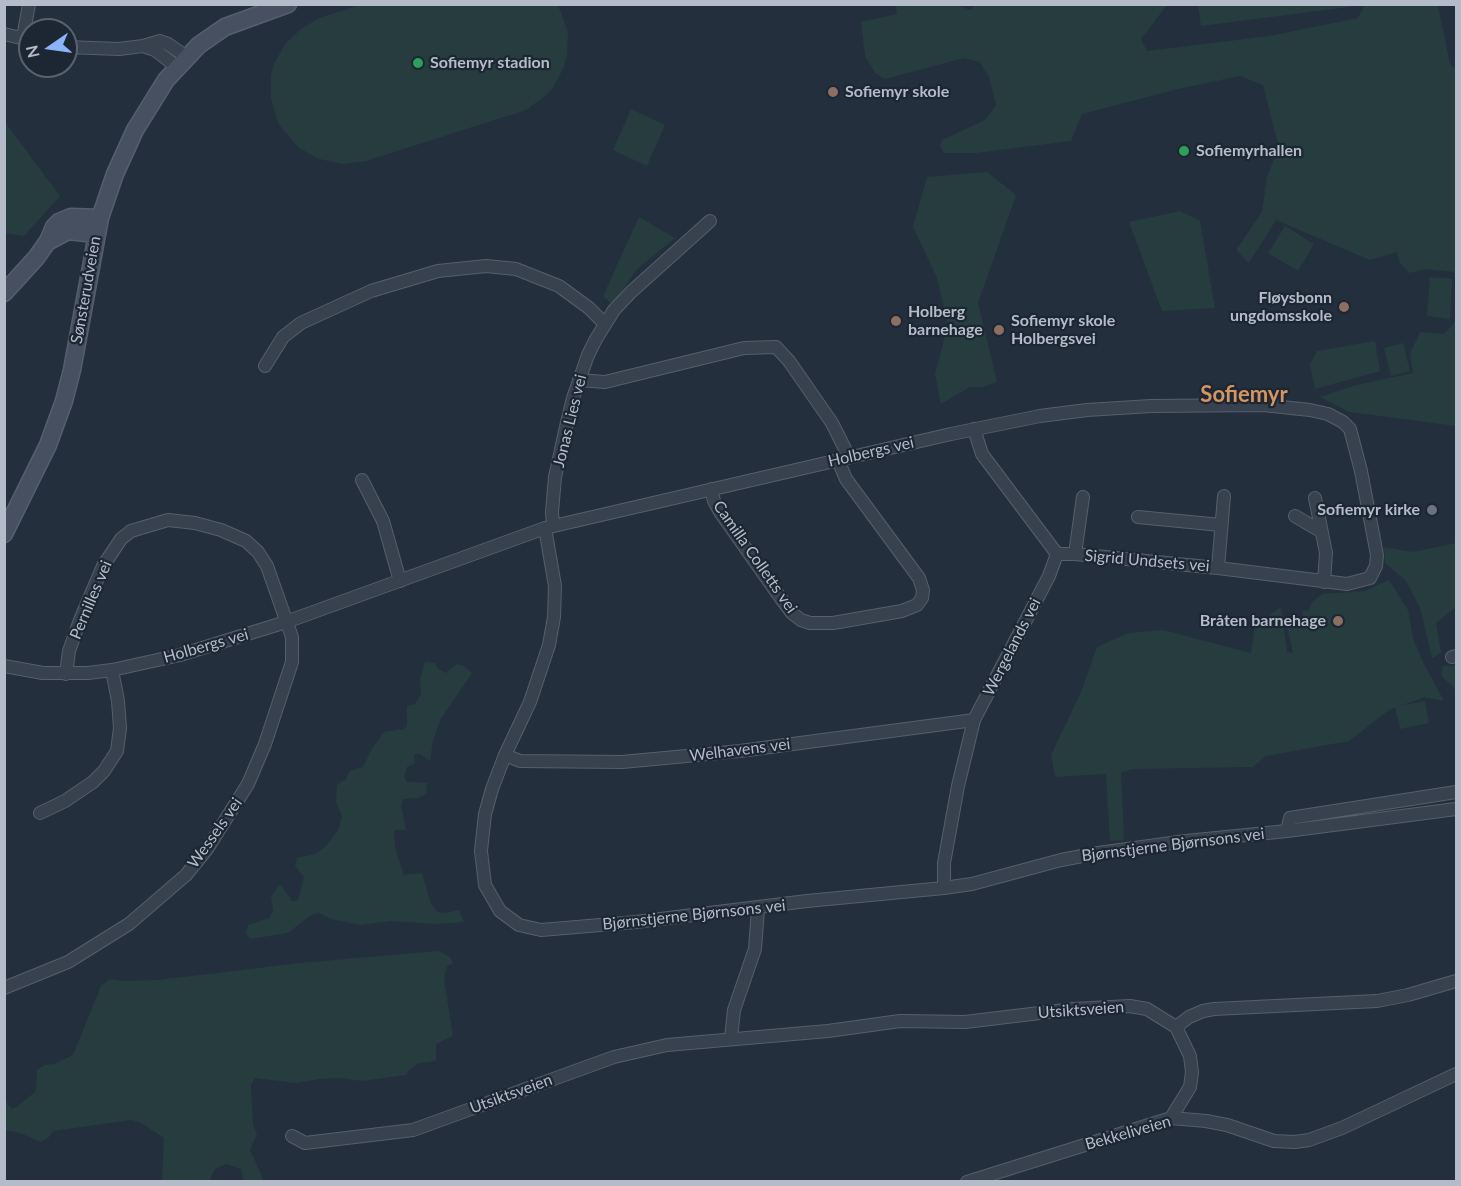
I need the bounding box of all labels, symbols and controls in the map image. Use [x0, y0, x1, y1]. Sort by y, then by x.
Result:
north arrow [18, 18, 78, 78]
text: N [21, 44, 43, 60]
place label: Sofiemyr stadion [430, 53, 550, 73]
marker: Sofiemyr stadion [411, 56, 425, 70]
place label: Sofiemyr skole [845, 82, 949, 102]
marker: Sofiemyr skole [826, 85, 840, 99]
place label: Sofiemyrhallen [1196, 141, 1302, 161]
marker: Sofiemyrhallen [1177, 144, 1191, 158]
street label: Sønsterudveien [67, 235, 105, 345]
place label: Fløysbonn ungdomsskole [1230, 288, 1332, 326]
marker: Fløysbonn ungdomsskole [1337, 300, 1351, 314]
place label: Holberg barnehage [908, 302, 983, 340]
place label: Sofiemyr skole Holbergsvei [1011, 311, 1115, 349]
marker: Holberg barnehage [889, 314, 903, 328]
marker: Sofiemyr skole Holbergsvei [992, 323, 1006, 337]
street label: Jonas Lies vei [549, 372, 591, 470]
district label: Sofiemyr [1200, 382, 1288, 408]
street label: Holbergs vei [826, 433, 916, 471]
street label: Camilla Colletts vei [709, 497, 801, 617]
place label: Sofiemyr kirke [1317, 500, 1420, 520]
marker: Sofiemyr kirke [1425, 503, 1439, 517]
street label: Sigrid Undsets vei [1084, 546, 1210, 576]
street label: Pernilles vei [66, 558, 116, 642]
street label: Wergelands vei [979, 595, 1045, 699]
place label: Bråten barnehage [1200, 611, 1326, 631]
marker: Bråten barnehage [1331, 614, 1345, 628]
street label: Holbergs vei [161, 625, 251, 667]
street label: Welhavens vei [689, 734, 791, 766]
street label: Wessels vei [184, 794, 246, 872]
street label: Bjørnstjerne Bjørnsons vei [1080, 824, 1266, 866]
street label: Bjørnstjerne Bjørnsons vei [601, 896, 787, 934]
street label: Utsiktsveien [1037, 997, 1125, 1023]
street label: Utsiktsveien [467, 1070, 555, 1118]
street label: Bekkeliveien [1083, 1112, 1173, 1154]

